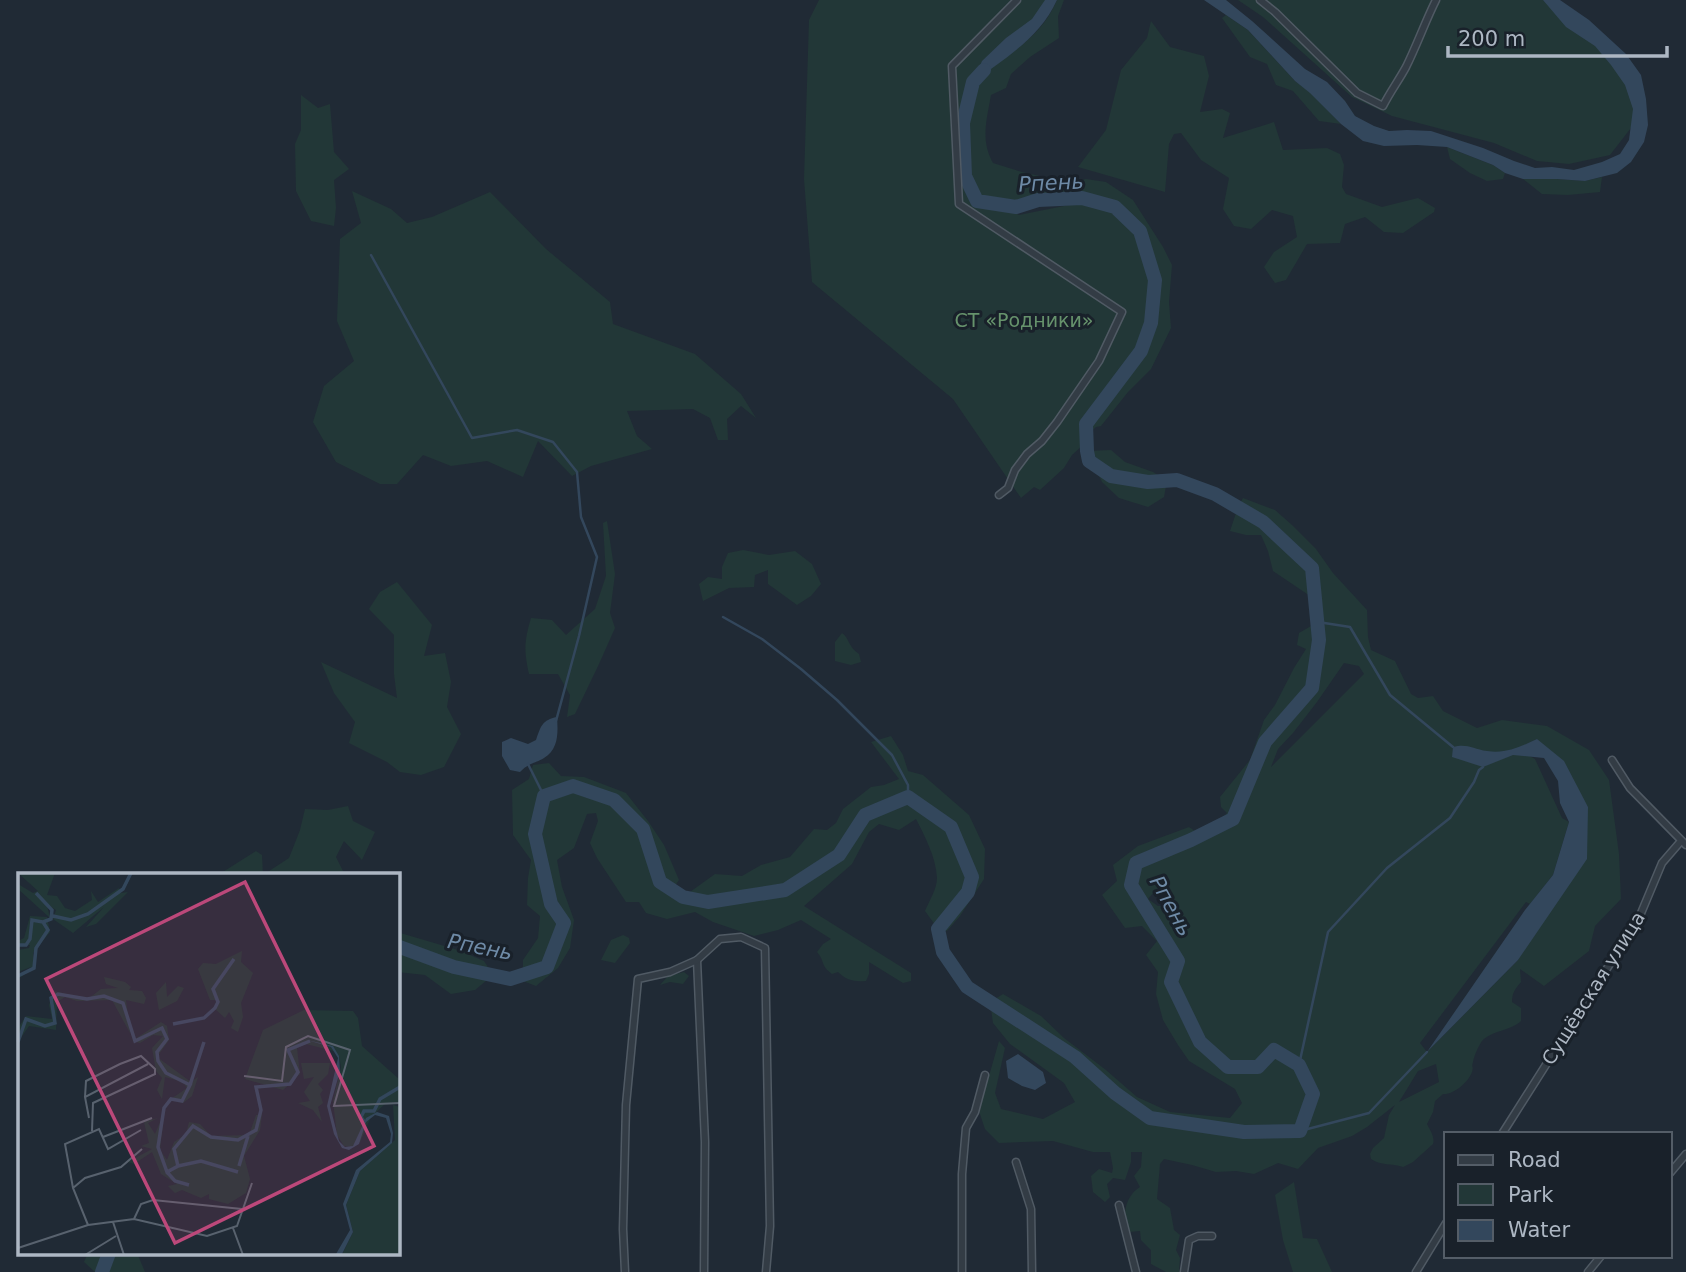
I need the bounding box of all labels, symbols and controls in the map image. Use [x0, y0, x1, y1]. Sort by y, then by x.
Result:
scale bar [1448, 14, 1667, 58]
text: 200 m [1458, 27, 1525, 51]
water label: Рпень [1018, 169, 1084, 197]
park label: СТ «Родники» [955, 309, 1093, 331]
water label: Рпень [1145, 872, 1197, 940]
inset map [18, 873, 399, 1254]
street label: Сущёвская улица [1537, 907, 1649, 1069]
water label: Рпень [446, 929, 514, 965]
legend [1444, 1132, 1672, 1258]
text: Road [1508, 1148, 1561, 1172]
text: Park [1508, 1183, 1554, 1207]
text: Water [1508, 1218, 1570, 1242]

